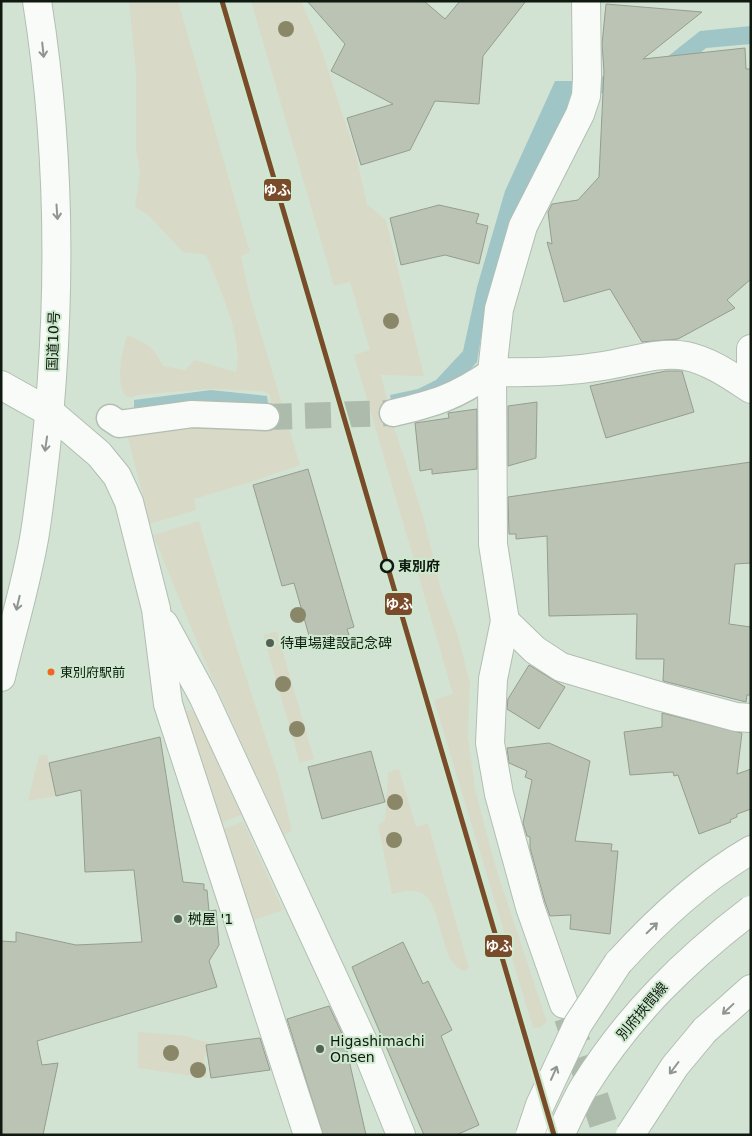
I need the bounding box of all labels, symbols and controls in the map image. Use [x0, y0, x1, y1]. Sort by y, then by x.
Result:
one-way arrow [38, 41, 48, 57]
line badge: ゆふ [263, 178, 292, 202]
text: ゆふ [263, 182, 291, 198]
one-way arrow [52, 203, 61, 219]
street label: 国道10号 [44, 311, 62, 371]
one-way arrow [41, 435, 51, 451]
place label: 東別府 [398, 558, 440, 574]
marker: 東別府 [380, 559, 394, 573]
line badge: ゆふ [384, 592, 413, 616]
one-way arrow [13, 595, 22, 611]
text: ゆふ [385, 596, 413, 612]
place label: 待車場建設記念碑 [280, 635, 392, 651]
marker: 待車場建設記念碑 [264, 637, 276, 649]
place label: 東別府駅前 [60, 665, 125, 680]
marker: 東別府駅前 [46, 667, 56, 677]
place label: 桝屋 '1 [188, 911, 233, 927]
marker: 桝屋 '1 [172, 913, 184, 925]
one-way arrow [646, 922, 659, 934]
line badge: ゆふ [484, 934, 513, 958]
text: ゆふ [485, 938, 513, 954]
street label: 別府挾間線 [613, 979, 671, 1043]
one-way arrow [721, 1003, 734, 1015]
place label: Higashimachi Onsen [330, 1033, 425, 1065]
marker: Higashimachi Onsen [314, 1043, 326, 1055]
one-way arrow [669, 1061, 680, 1074]
one-way arrow [550, 1066, 560, 1081]

